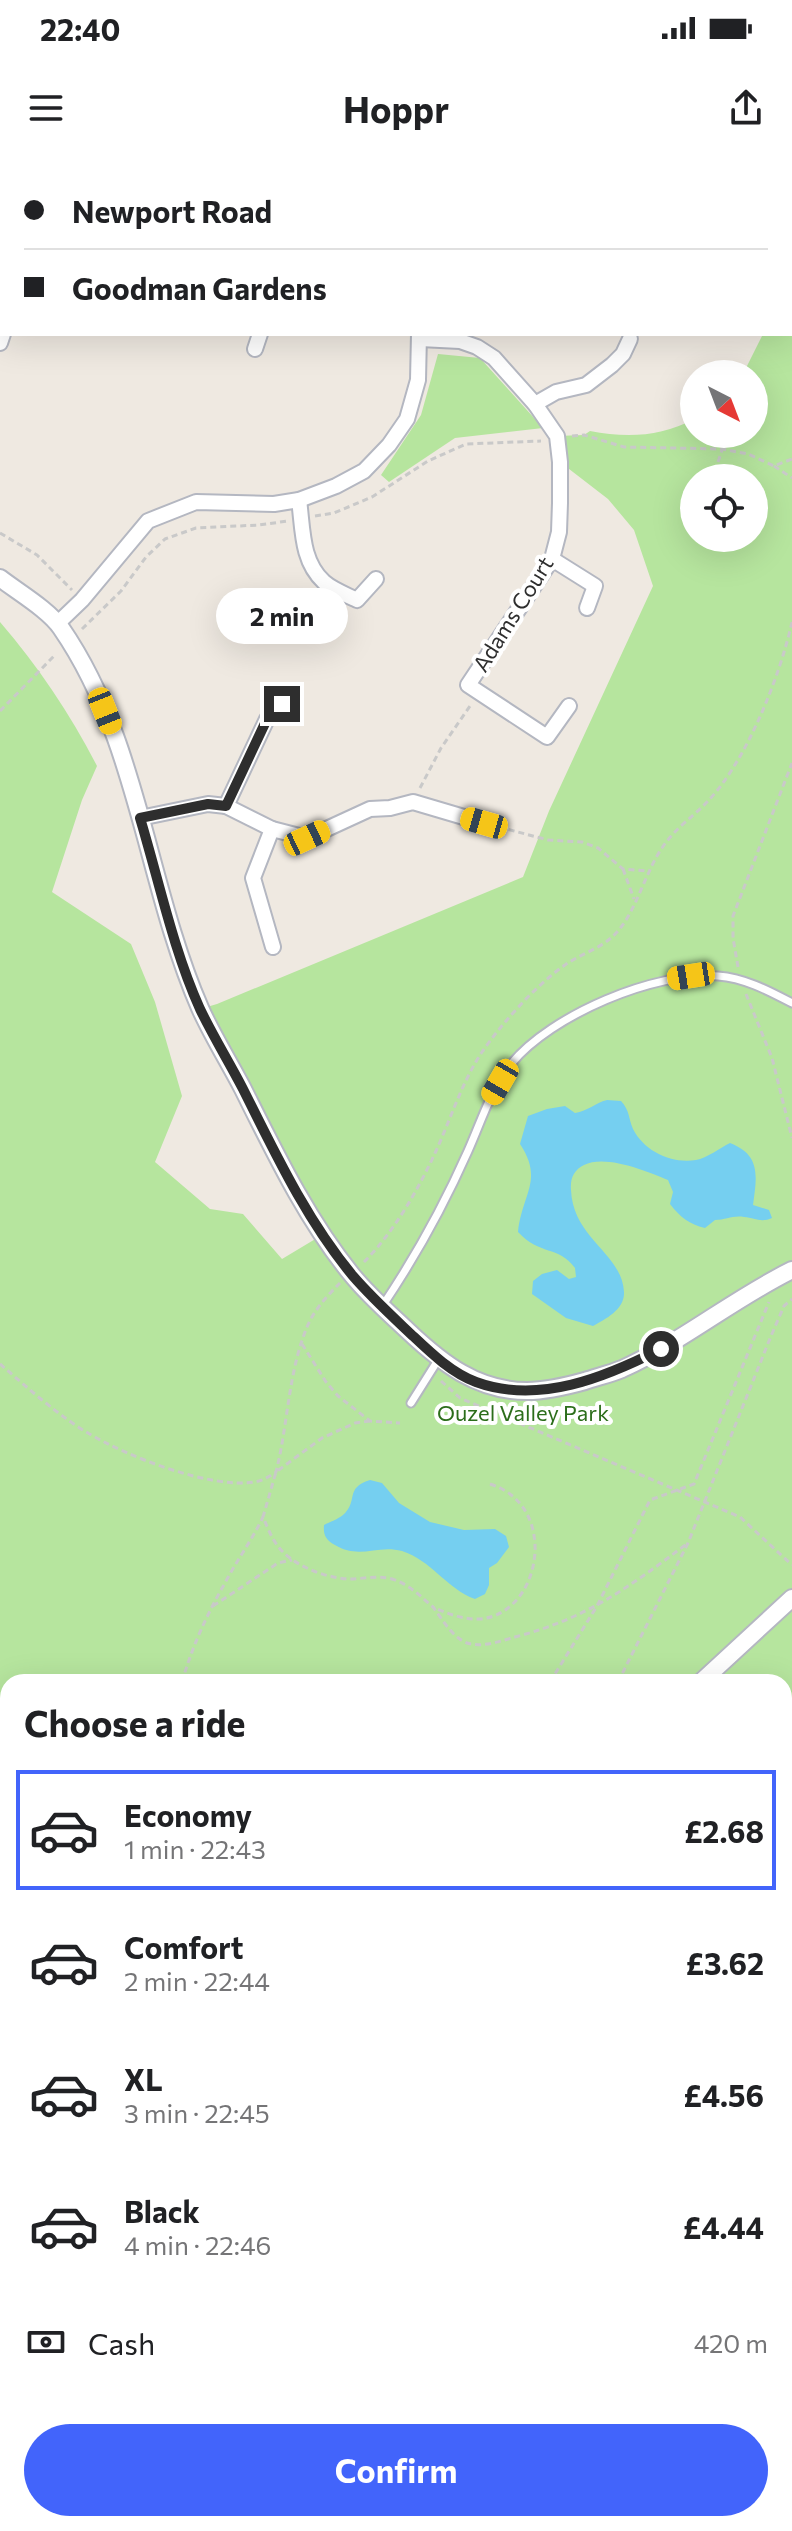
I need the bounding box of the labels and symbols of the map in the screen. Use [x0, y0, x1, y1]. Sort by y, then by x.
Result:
north arrow [680, 360, 768, 448]
street label: Adams Court [467, 551, 559, 676]
callout: 2 min [216, 588, 348, 644]
car [85, 684, 125, 738]
route end [264, 686, 300, 722]
car [458, 805, 510, 841]
car [280, 817, 334, 859]
car [665, 960, 717, 992]
car [478, 1055, 522, 1109]
route start [643, 1331, 679, 1367]
park label: Ouzel Valley Park [437, 1399, 609, 1426]

